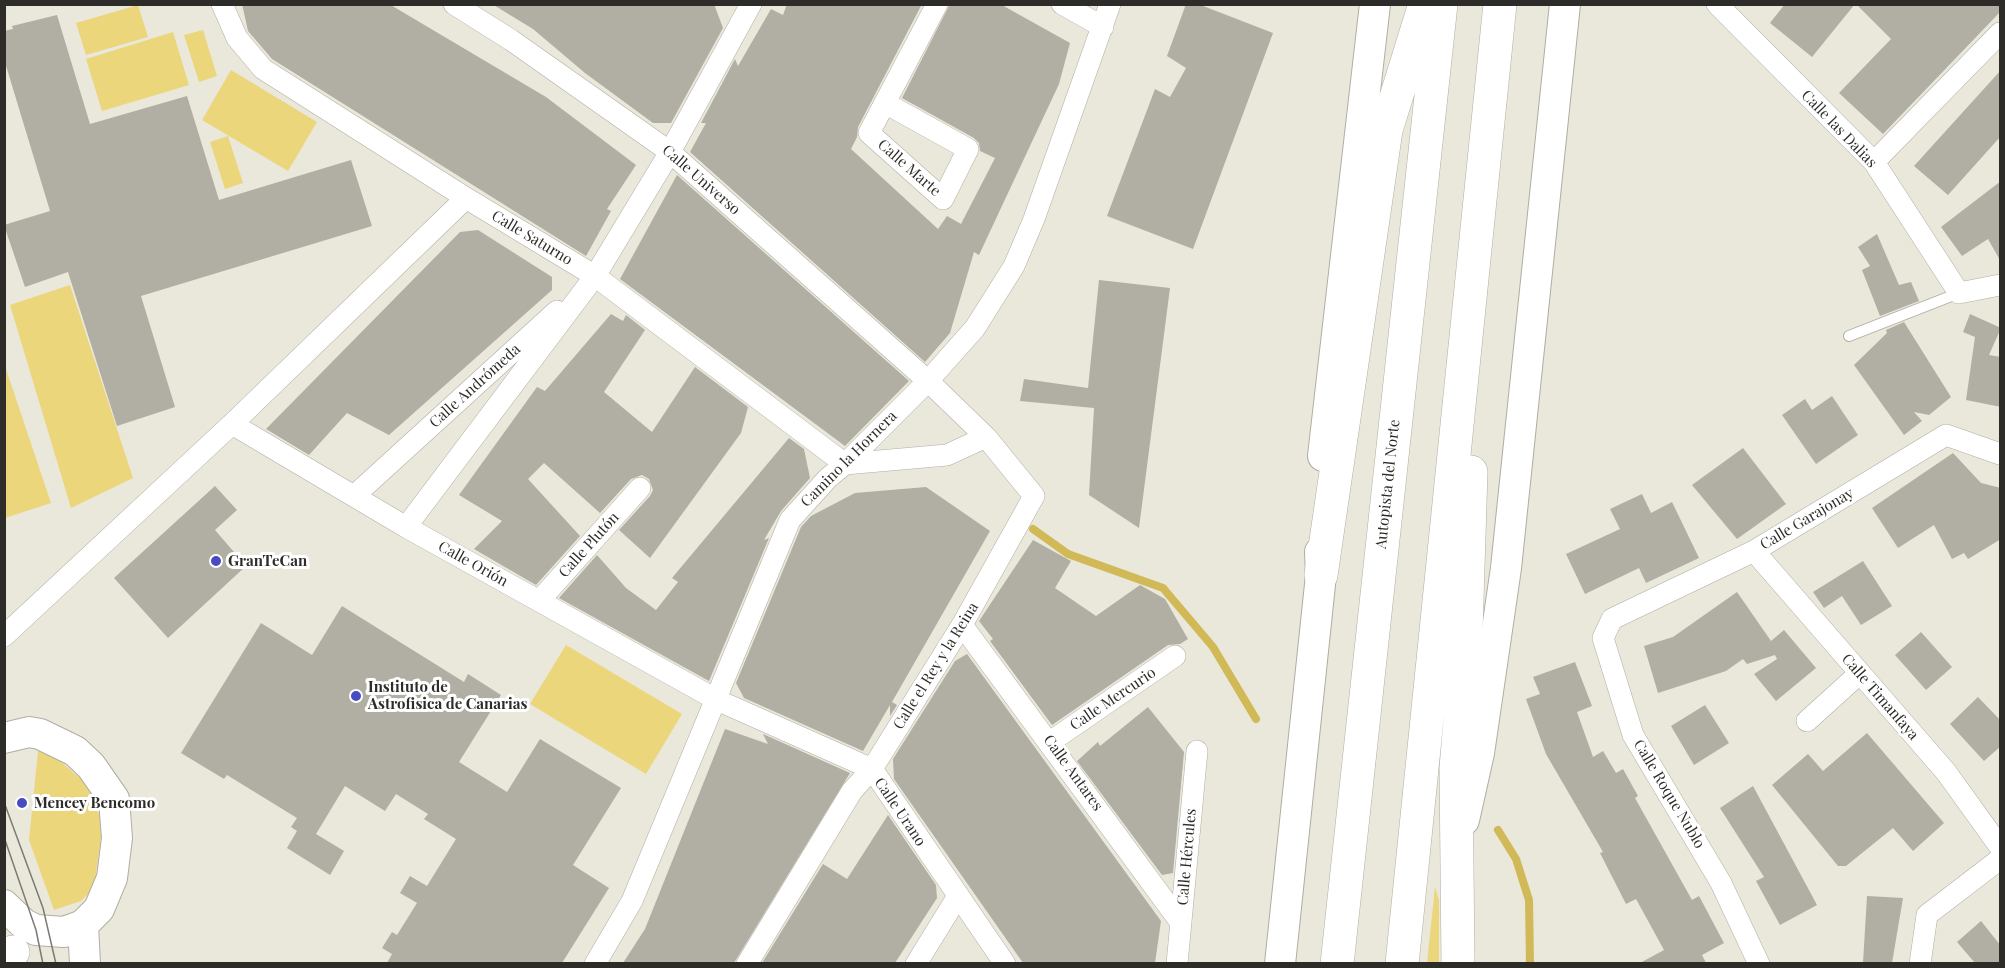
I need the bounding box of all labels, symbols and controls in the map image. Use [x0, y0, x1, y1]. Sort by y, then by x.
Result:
street label: Calle las Dalias [1797, 86, 1881, 172]
street label: Calle Marte [874, 136, 944, 200]
street label: Calle Universo [658, 141, 744, 219]
street label: Calle Saturno [488, 207, 576, 269]
street label: Calle Andrómeda [426, 340, 524, 432]
street label: Camino la Hornera [797, 407, 901, 511]
street label: Autopista del Norte [1372, 418, 1404, 550]
street label: Calle Garajonay [1757, 484, 1857, 554]
street label: Calle Plutón [555, 509, 623, 581]
street label: Calle Orión [435, 537, 511, 591]
place label: GranTeCan [228, 552, 307, 570]
marker: GranTeCan [209, 554, 223, 568]
street label: Calle el Rey y la Reina [890, 599, 982, 733]
street label: Calle Timanfaya [1838, 650, 1922, 744]
street label: Calle Mercurio [1067, 664, 1159, 734]
place label: Instituto de Astrofisica de Canarias [368, 678, 528, 713]
marker: Instituto de Astrofisica de Canarias [349, 689, 363, 703]
street label: Calle Antares [1039, 732, 1107, 814]
street label: Calle Roque Nublo [1629, 736, 1709, 852]
street label: Calle Urano [870, 774, 930, 850]
place label: Mencey Bencomo [34, 794, 155, 812]
marker: Mencey Bencomo [15, 796, 29, 810]
street label: Calle Hércules [1174, 808, 1200, 906]

